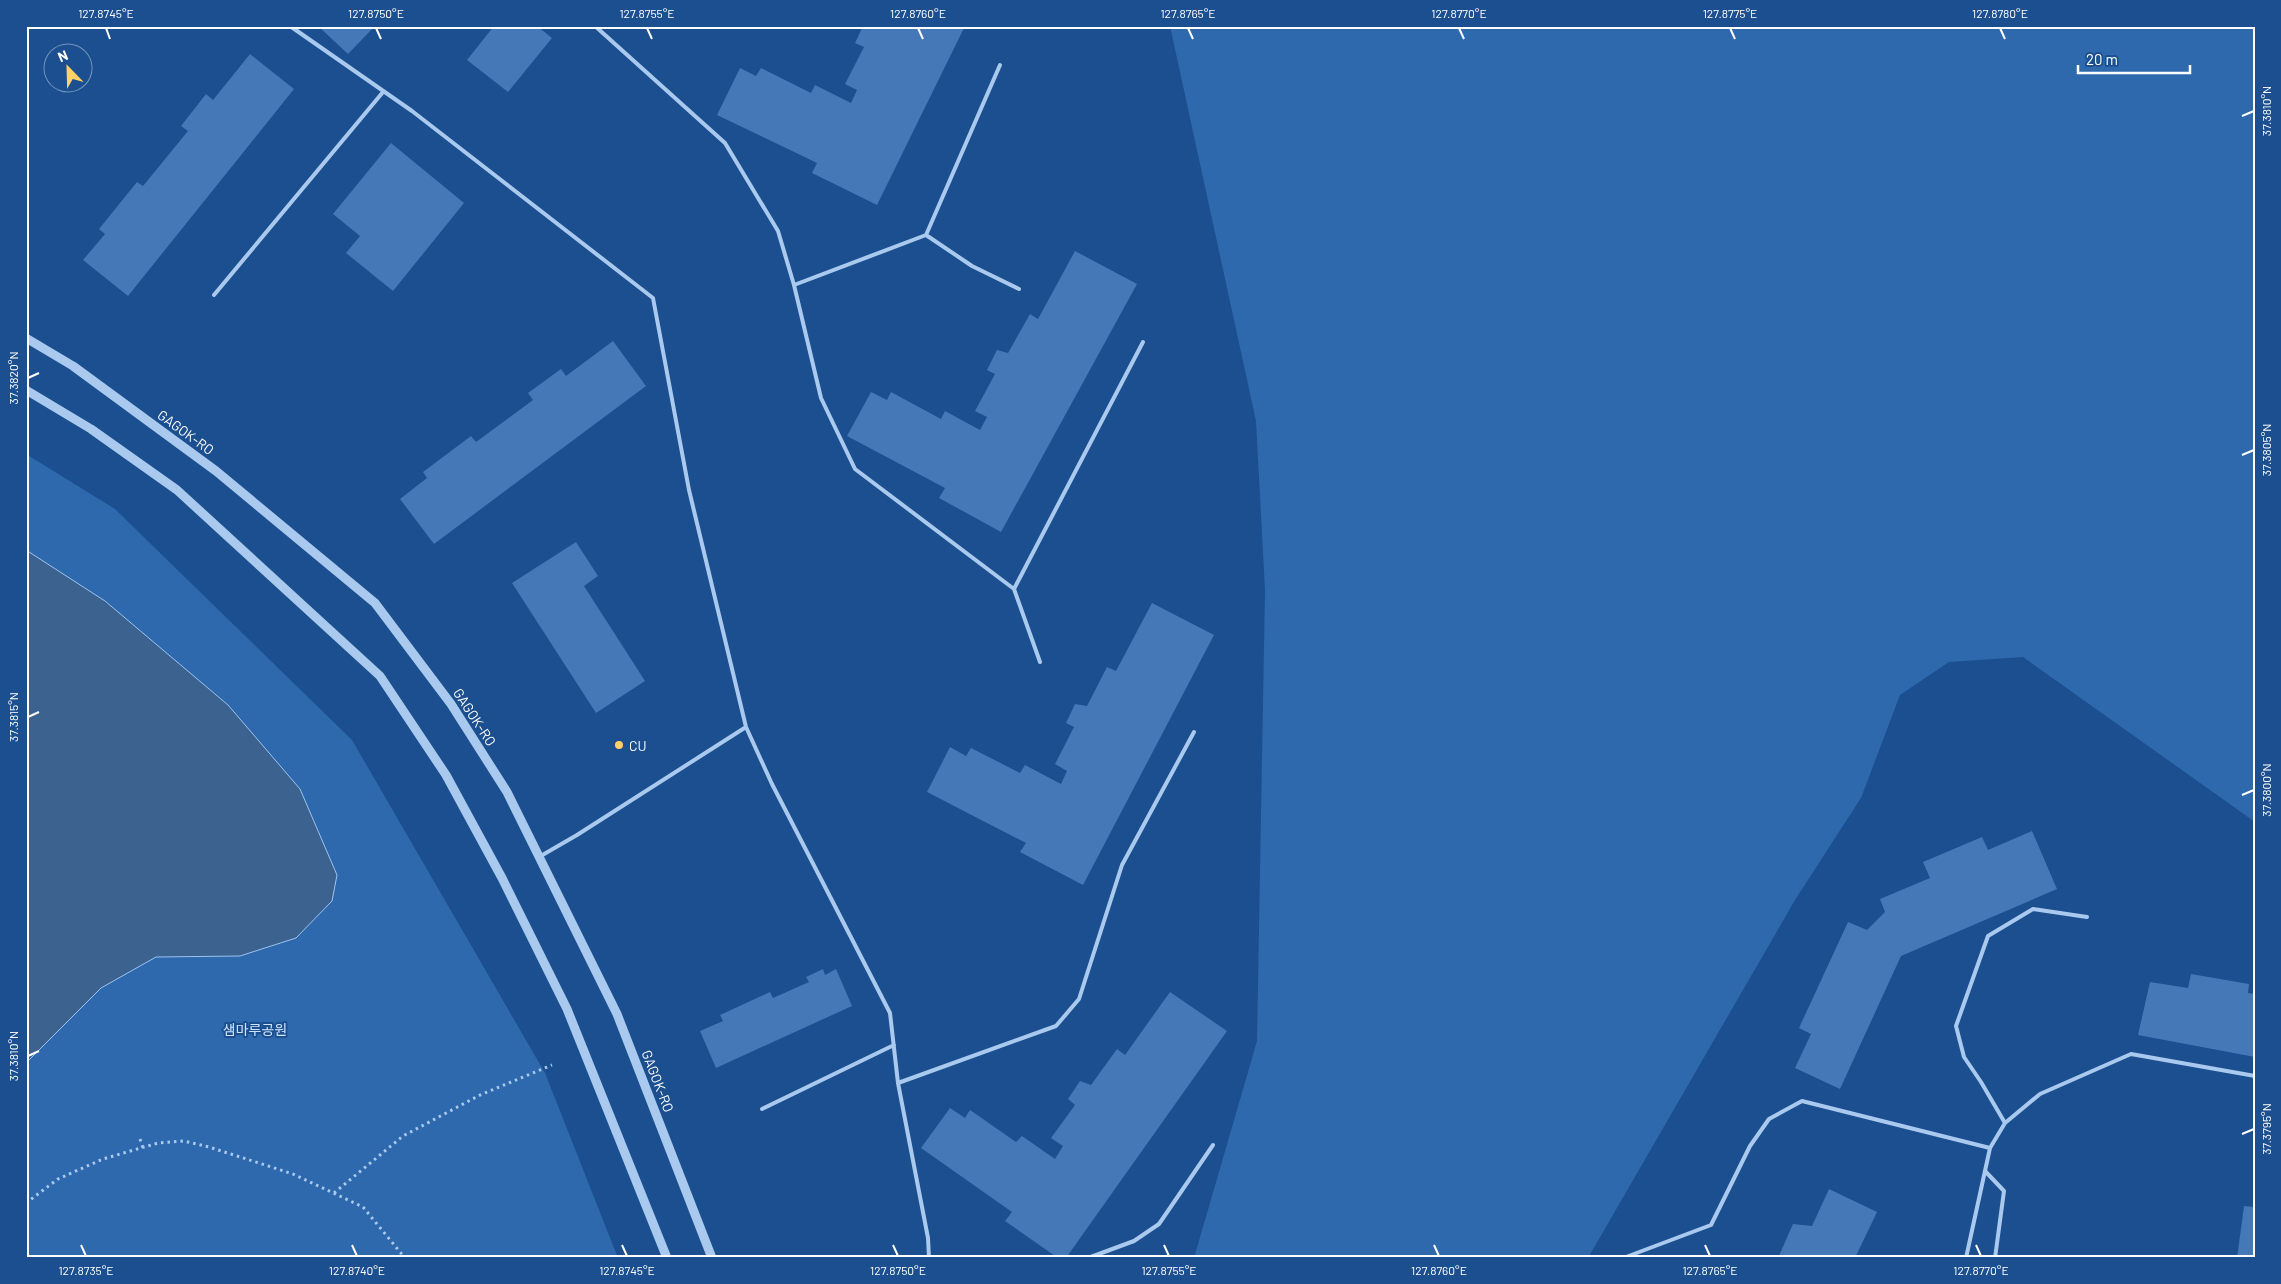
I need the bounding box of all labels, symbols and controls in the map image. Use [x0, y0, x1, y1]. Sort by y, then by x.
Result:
text: 127.8745°E [78, 6, 134, 20]
text: 127.8750°E [348, 6, 404, 20]
text: 127.8755°E [619, 6, 675, 20]
text: 127.8760°E [890, 6, 946, 20]
text: 127.8765°E [1160, 6, 1216, 20]
text: 127.8770°E [1431, 6, 1487, 20]
text: 127.8775°E [1703, 6, 1757, 20]
text: 127.8780°E [1972, 6, 2028, 20]
north arrow [42, 42, 92, 92]
scale bar [2078, 42, 2191, 74]
text: N [55, 46, 70, 65]
text: 20 m [2086, 50, 2118, 68]
text: 37.3810°N [2259, 86, 2273, 136]
text: 37.3820°N [6, 352, 20, 404]
street label: GAGOK-RO [155, 406, 217, 458]
text: 37.3805°N [2259, 424, 2273, 476]
street label: GAGOK-RO [450, 685, 500, 749]
text: 37.3815°N [6, 692, 20, 742]
place label: CU [629, 737, 647, 754]
marker: CU [613, 739, 625, 751]
text: 37.3800°N [2259, 763, 2273, 817]
park label: 샘마루공원 [223, 1021, 287, 1038]
text: 37.3810°N [6, 1031, 20, 1081]
street label: GAGOK-RO [638, 1047, 678, 1115]
text: 37.3795°N [2259, 1103, 2273, 1155]
text: 127.8735°E [58, 1263, 114, 1277]
text: 127.8740°E [329, 1263, 385, 1277]
text: 127.8745°E [599, 1263, 655, 1277]
text: 127.8750°E [870, 1263, 926, 1277]
text: 127.8755°E [1141, 1263, 1197, 1277]
text: 127.8760°E [1411, 1263, 1467, 1277]
text: 127.8765°E [1682, 1263, 1738, 1277]
text: 127.8770°E [1953, 1263, 2009, 1277]

